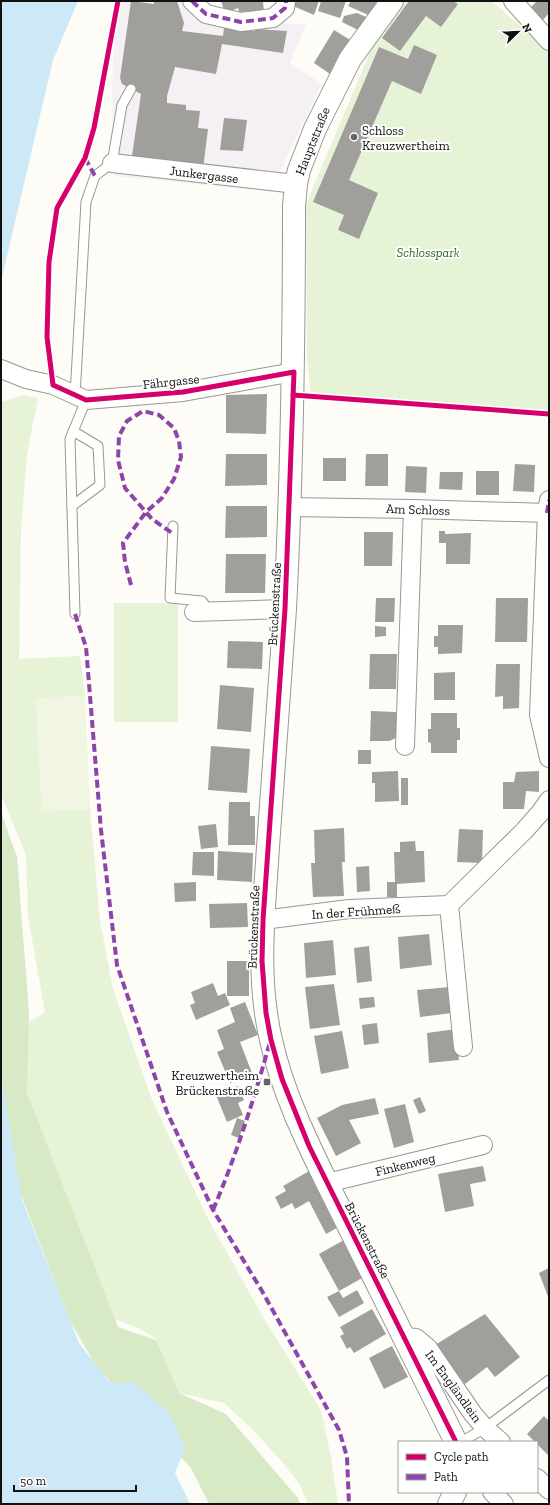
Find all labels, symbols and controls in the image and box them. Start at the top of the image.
north arrow [498,12,538,52]
text: N [519,22,535,35]
street label: Hauptstraße [292,105,333,177]
place label: Schloss Kreuzwertheim [362,123,450,153]
marker: Schloss Kreuzwertheim [349,132,359,142]
street label: Junkergasse [169,163,239,186]
park label: Schlosspark [397,245,460,260]
street label: Fährgasse [142,371,200,392]
street label: Am Schloss [386,501,451,518]
street label: Brückenstraße [265,562,284,646]
street label: Brückenstraße [245,885,262,969]
street label: In der Frühmeß [311,901,402,922]
place label: Kreuzwertheim Brückenstraße [171,1068,260,1098]
marker: Kreuzwertheim Brückenstraße [262,1077,272,1087]
street label: Finkenweg [374,1150,437,1179]
street label: Brückenstraße [342,1200,393,1281]
street label: Im Engländlein [422,1347,485,1426]
legend [398,1441,538,1493]
text: Cycle path [434,1450,489,1464]
scale bar [14,1467,136,1493]
text: Path [434,1470,458,1484]
text: 50 m [20,1474,47,1488]

